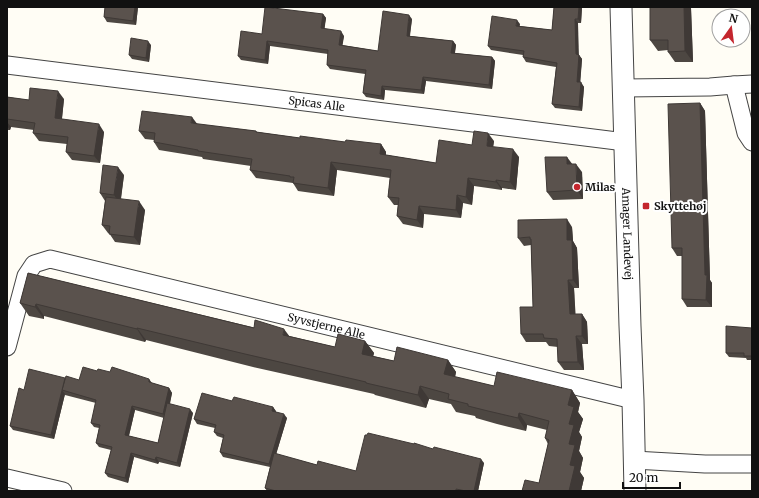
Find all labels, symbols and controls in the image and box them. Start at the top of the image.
north arrow [711,8,751,48]
text: N [728,10,740,26]
street label: Spicas Alle [288,93,346,114]
place label: Milas [585,180,616,194]
marker: Milas [572,182,582,192]
street label: Amager Landevej [619,186,636,280]
place label: Skyttehøj [654,199,706,213]
marker: Skyttehøj [641,201,651,211]
street label: Syvstjerne Alle [286,310,367,342]
scale bar [623,464,680,490]
text: 20 m [629,470,658,485]

